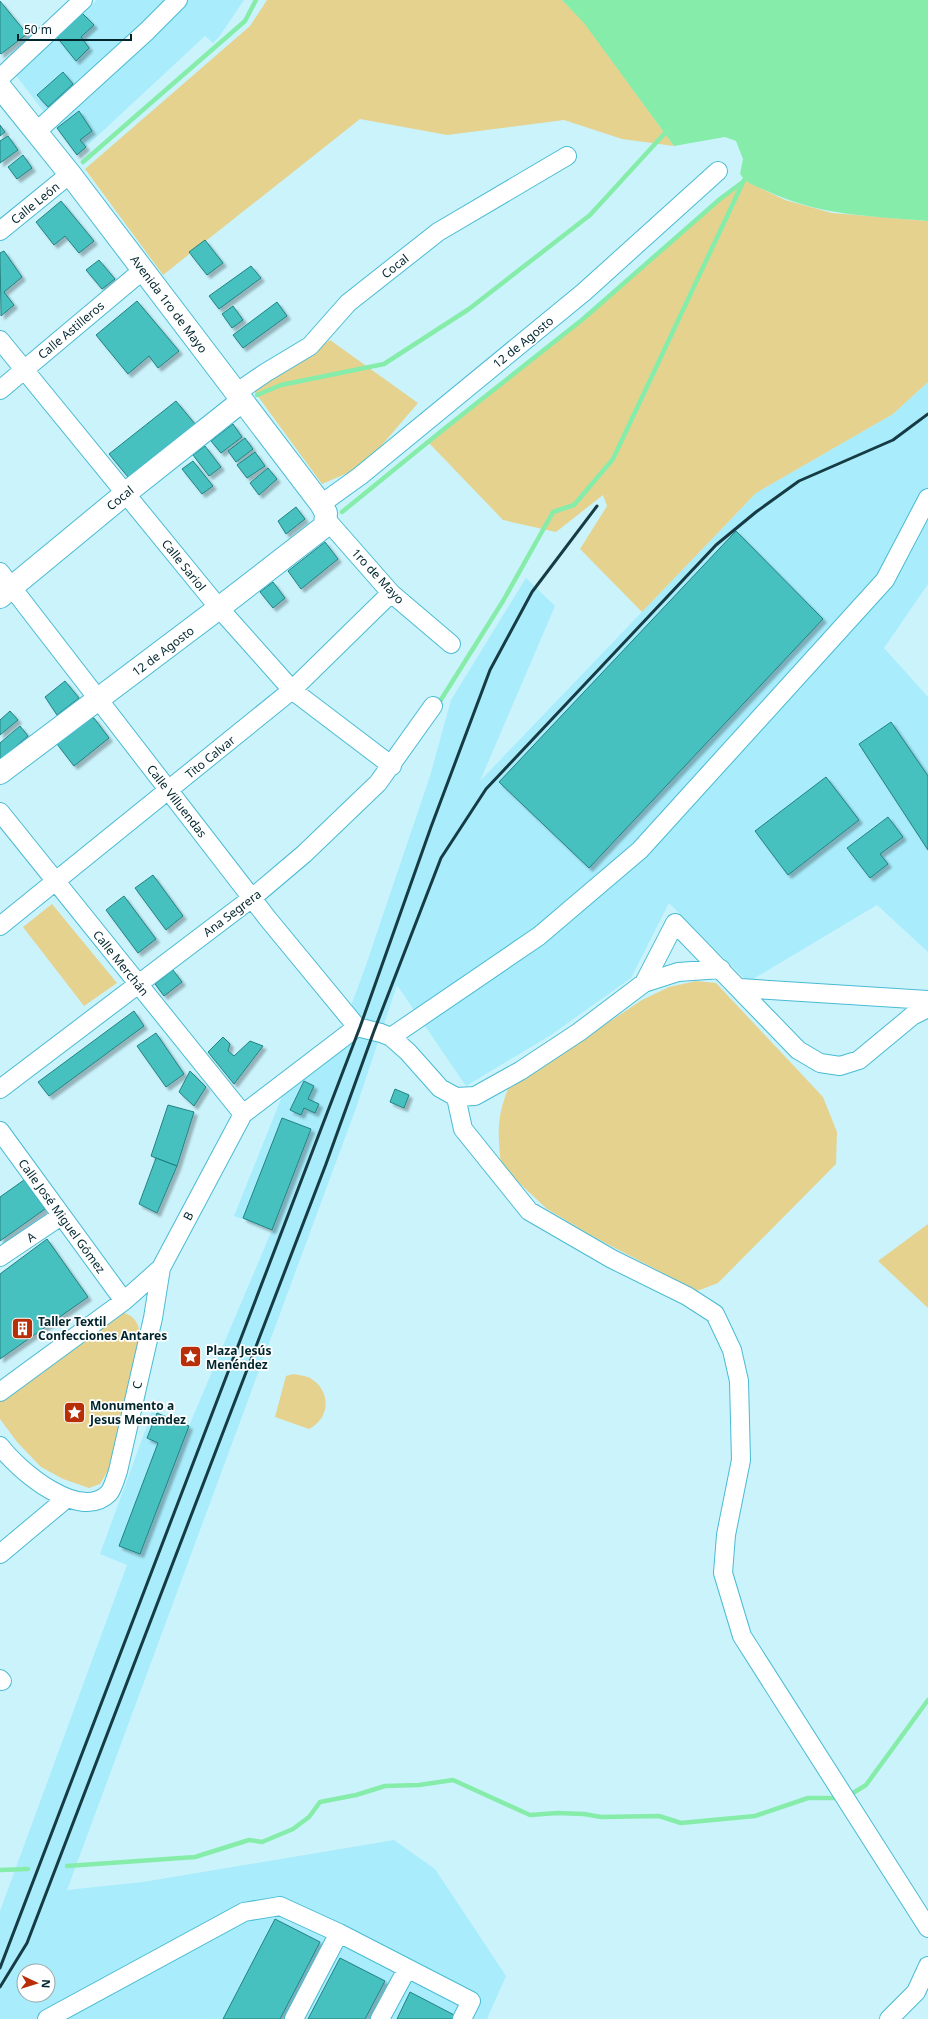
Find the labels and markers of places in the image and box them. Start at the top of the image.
place label: Taller Textil Confecciones Antares [38,1313,167,1344]
building icon: Taller Textil Confecciones Antares [9,1315,35,1341]
place label: Plaza Jesús Menéndez [206,1342,271,1373]
place icon: Plaza Jesús Menéndez [177,1344,203,1370]
place label: Monumento a Jesus Menendez [89,1397,186,1428]
place icon: Monumento a Jesus Menendez [62,1399,88,1425]

